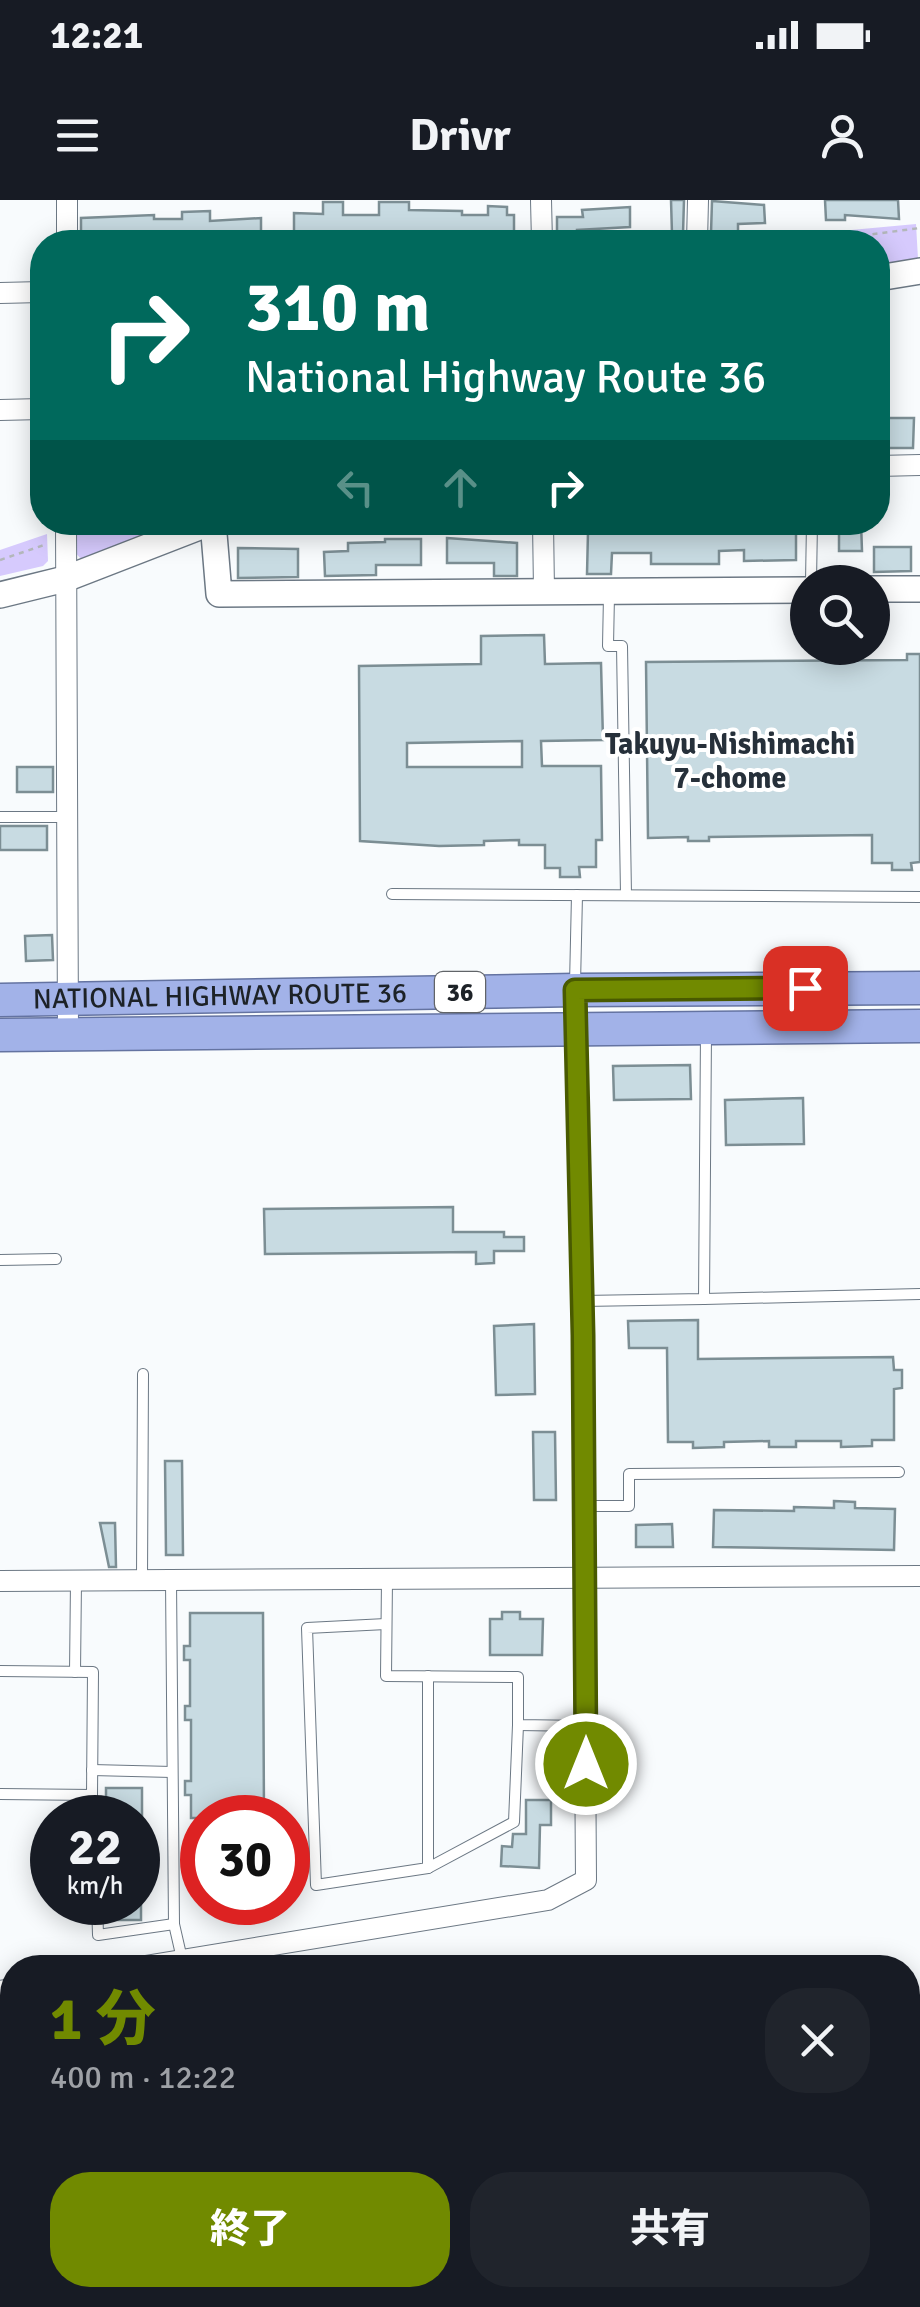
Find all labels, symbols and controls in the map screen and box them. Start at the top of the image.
text: 12:21 [50,12,143,59]
icon: menu [50,108,105,163]
text: Drivr [409,108,511,163]
icon: person [815,108,870,163]
text: 310 m [245,264,430,350]
icon: right [80,270,210,400]
text: National Highway Route 36 [245,350,766,405]
icon: left [328,460,383,515]
icon: ahead [433,460,488,515]
icon: right [538,460,593,515]
map controls [790,565,890,665]
button: search [790,565,890,665]
district label: Takuyu-Nishimachi 7-chome [605,726,855,797]
pin [763,946,848,1031]
icon: arrive [778,961,833,1016]
road number: 36 [435,972,485,1012]
street label: NATIONAL HIGHWAY ROUTE 36 [33,976,407,1016]
position arrow [534,1712,638,1816]
speed limit sign: 30 [180,1795,310,1925]
text: 22 [68,1817,122,1879]
text: km/h [67,1870,123,1901]
text: 1 分 [50,1983,156,2057]
button: close [765,1988,870,2093]
text: 400 m · 12:22 [50,2058,236,2097]
button: 終了 [50,2172,450,2287]
button: 共有 [470,2172,870,2287]

